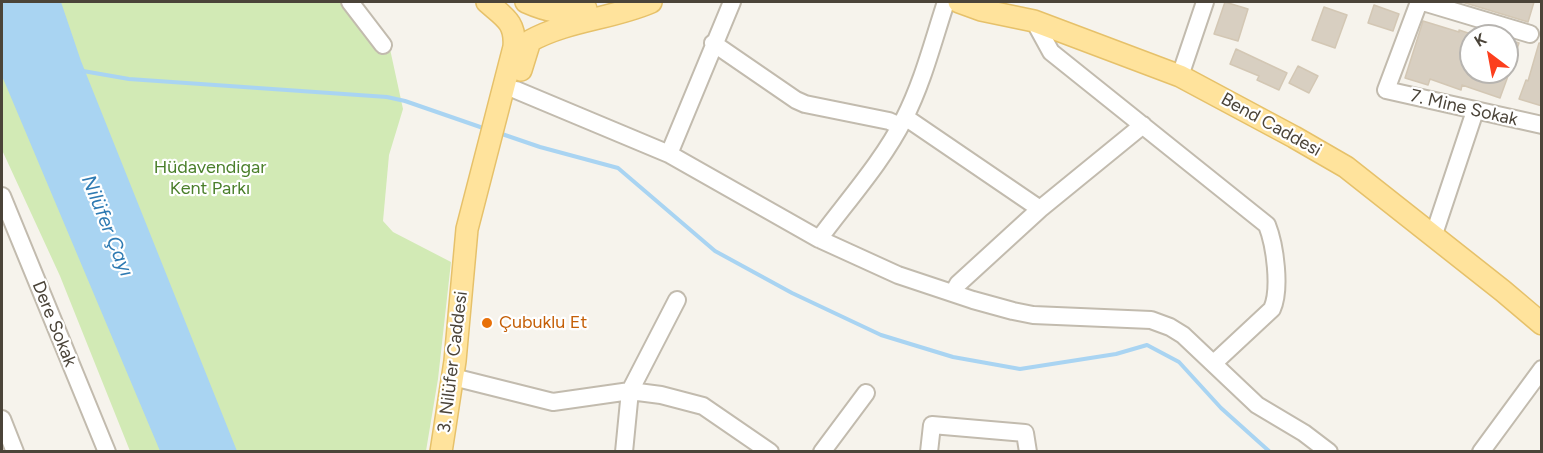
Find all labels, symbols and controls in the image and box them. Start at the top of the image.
north arrow [1459,24,1519,84]
text: K [1471,29,1490,51]
street label: 7. Mine Sokak [1408,85,1520,131]
street label: Bend Caddesi [1217,89,1325,161]
park label: Hüdavendigar Kent Parkı [154,157,266,200]
water label: Nilüfer Çayı [76,172,138,280]
street label: Dere Sokak [27,278,81,370]
street label: 3. Nilüfer Caddesi [434,290,472,434]
place label: Çubuklu Et [499,312,587,334]
marker: Çubuklu Et [480,316,494,330]

